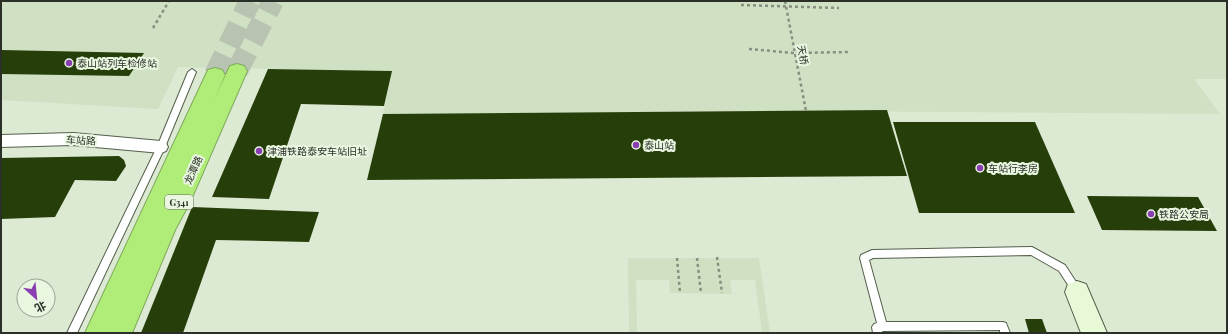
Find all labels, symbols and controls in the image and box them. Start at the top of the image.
street label: 天桥 [794,44,812,66]
place label: 泰山站列车检修站 [77,56,157,70]
marker: 泰山站列车检修站 [64,58,74,68]
street label: 车站路 [66,132,96,148]
place label: 泰山站 [644,138,674,152]
marker: 泰山站 [631,140,641,150]
place label: 津浦铁路泰安车站旧址 [267,144,367,158]
marker: 津浦铁路泰安车站旧址 [254,146,264,156]
street label: 龙潭路 [181,153,205,187]
place label: 车站行李房 [988,161,1038,175]
marker: 车站行李房 [975,163,985,173]
road number: G341 [165,195,193,209]
place label: 铁路公安局 [1159,207,1209,221]
marker: 铁路公安局 [1146,209,1156,219]
north arrow [16,278,56,318]
text: 北 [32,298,49,317]

